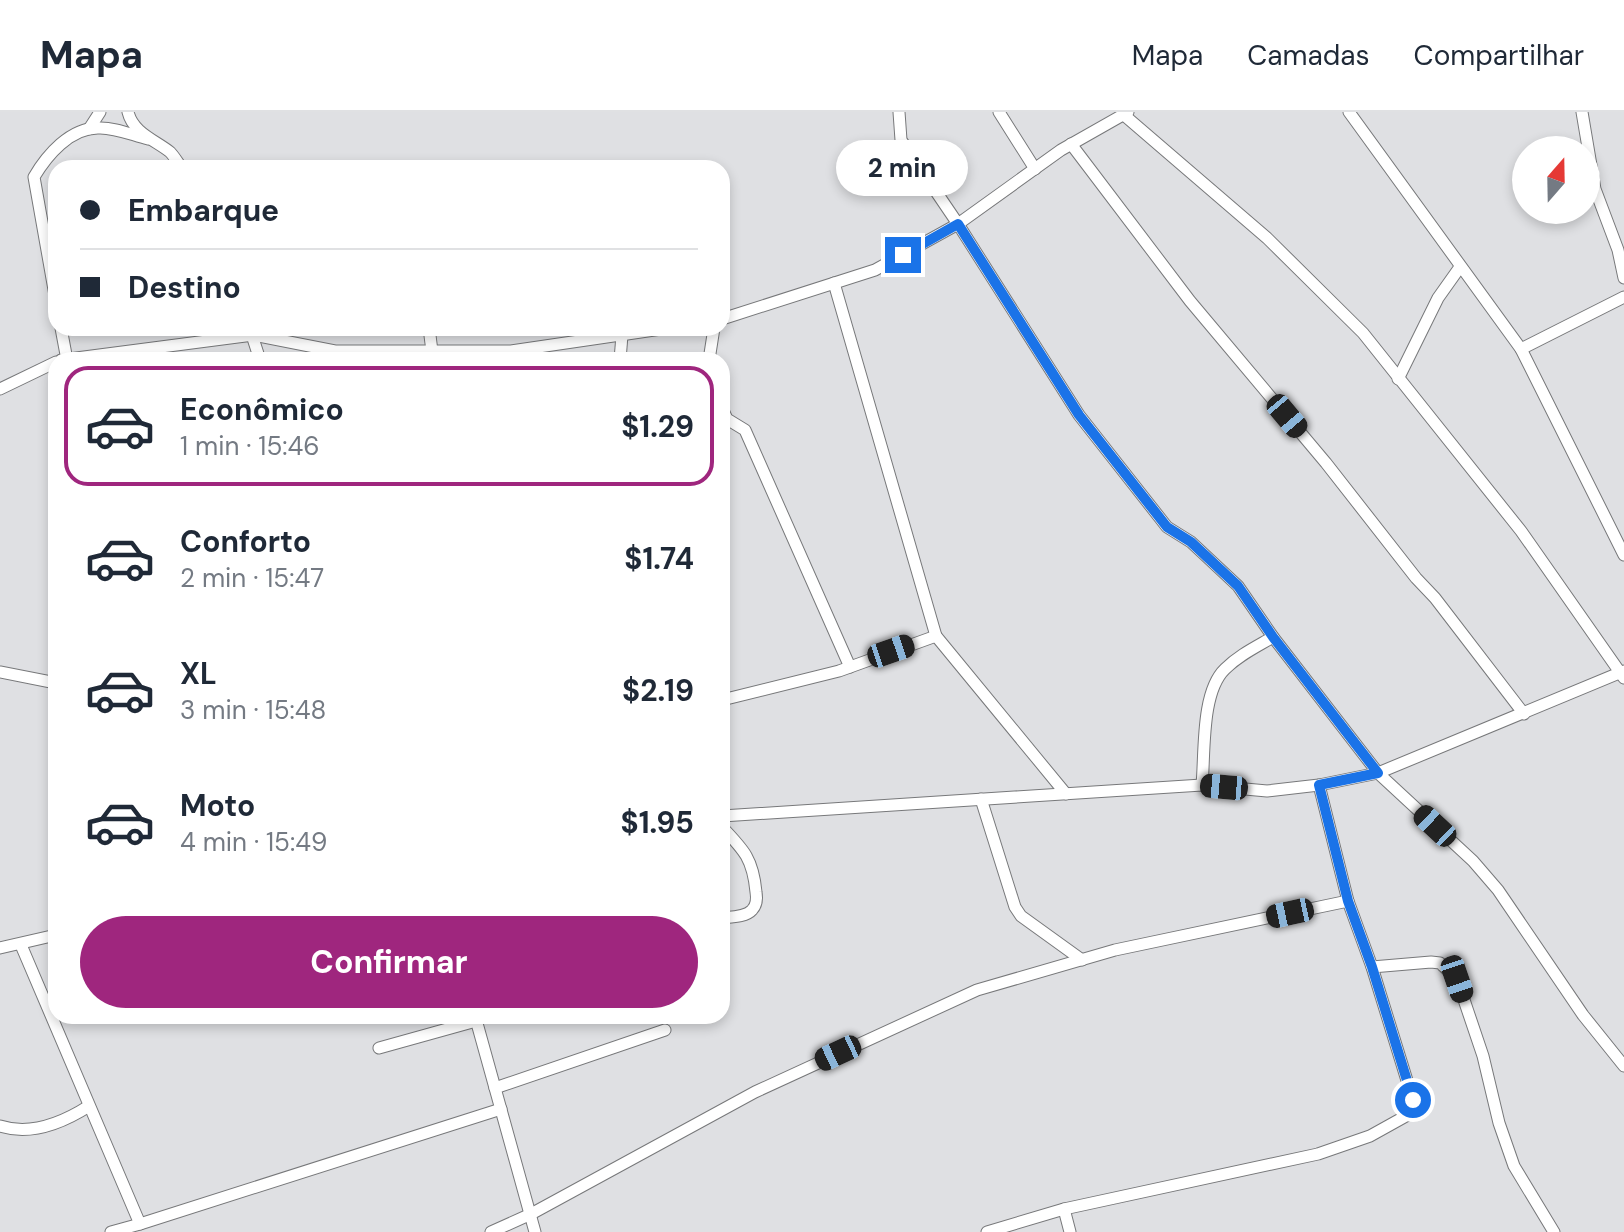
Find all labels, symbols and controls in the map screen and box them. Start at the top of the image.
text: Mapa [40,30,143,80]
text: Mapa [1132,37,1203,74]
text: Camadas [1247,37,1370,74]
text: Compartilhar [1414,37,1584,74]
north arrow [1512,136,1600,224]
map controls [1512,136,1600,224]
callout: 2 min [837,139,969,195]
text: 2 min [868,151,936,185]
text: Embarque [128,191,279,230]
route end [885,237,921,273]
text: Destino [128,268,241,307]
icon: car [84,390,156,462]
text: Econômico [180,390,344,429]
car [1262,390,1312,442]
text: $1.29 [621,407,694,446]
text: 1 min · 15:46 [180,429,320,463]
icon: car [84,522,156,594]
text: Conforto [180,522,311,561]
text: $1.74 [624,539,694,578]
text: 2 min · 15:47 [180,561,324,595]
car [864,632,918,670]
icon: car [84,654,156,726]
text: XL [180,654,217,693]
text: $2.19 [622,671,694,710]
text: 3 min · 15:48 [180,693,326,727]
car [1199,773,1249,801]
icon: car [84,786,156,858]
text: Moto [180,786,255,825]
car [1409,801,1461,851]
text: $1.95 [621,803,694,842]
text: 4 min · 15:49 [180,825,327,859]
car [1264,896,1316,930]
button: Confirmar [80,916,698,1008]
car [1438,952,1476,1006]
car [811,1032,865,1074]
route start [1395,1082,1431,1118]

